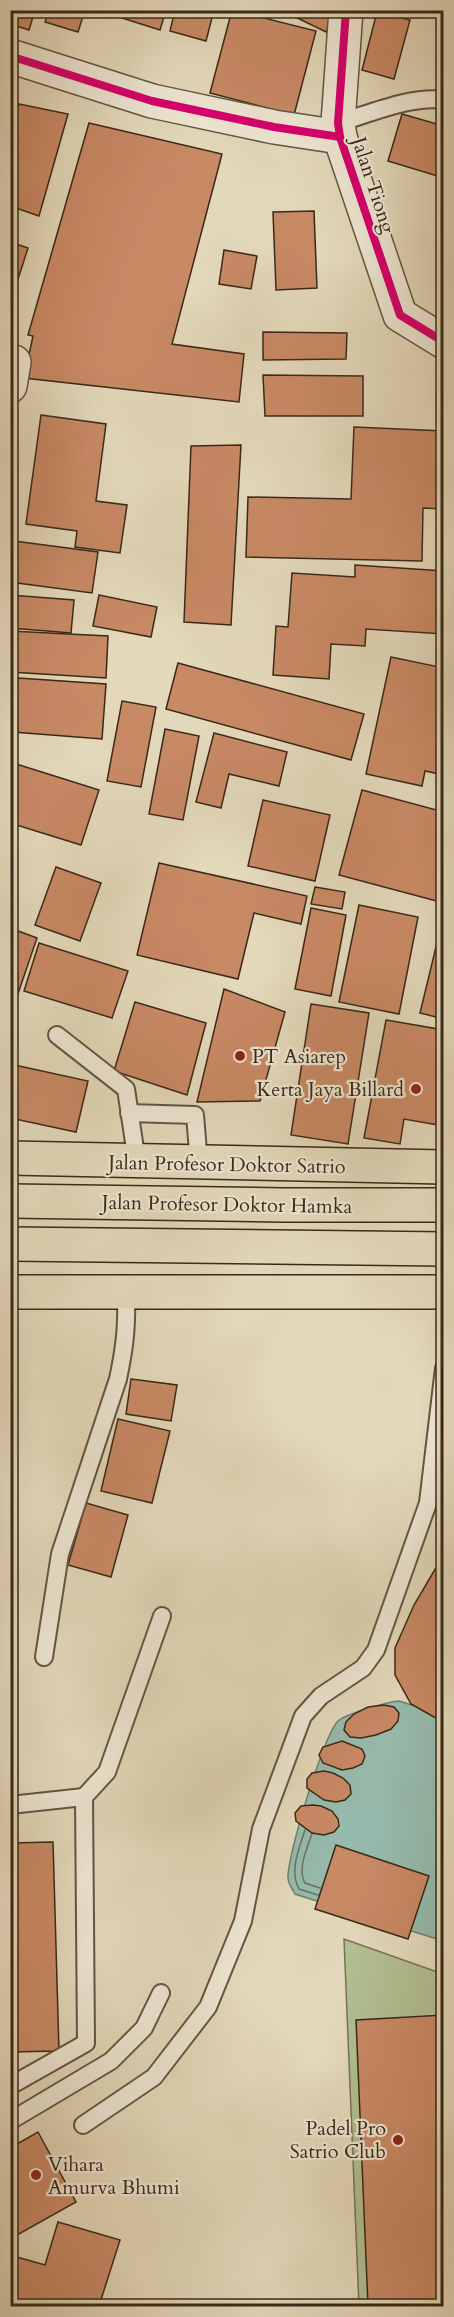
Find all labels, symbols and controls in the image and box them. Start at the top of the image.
street label: Jalan Tiong [344,131,402,237]
place label: PT Asiarep [252,1043,346,1070]
marker: PT Asiarep [233,1049,247,1063]
place label: Kerta Jaya Billard [256,1076,404,1103]
marker: Kerta Jaya Billard [409,1082,423,1096]
street label: Jalan Profesor Doktor Satrio [105,1149,346,1180]
street label: Jalan Profesor Doktor Hamka [99,1189,353,1220]
place label: Padel Pro Satrio Club [290,2115,386,2165]
marker: Padel Pro Satrio Club [391,2133,405,2147]
place label: Vihara Amurva Bhumi [48,2151,180,2201]
marker: Vihara Amurva Bhumi [29,2168,43,2182]

